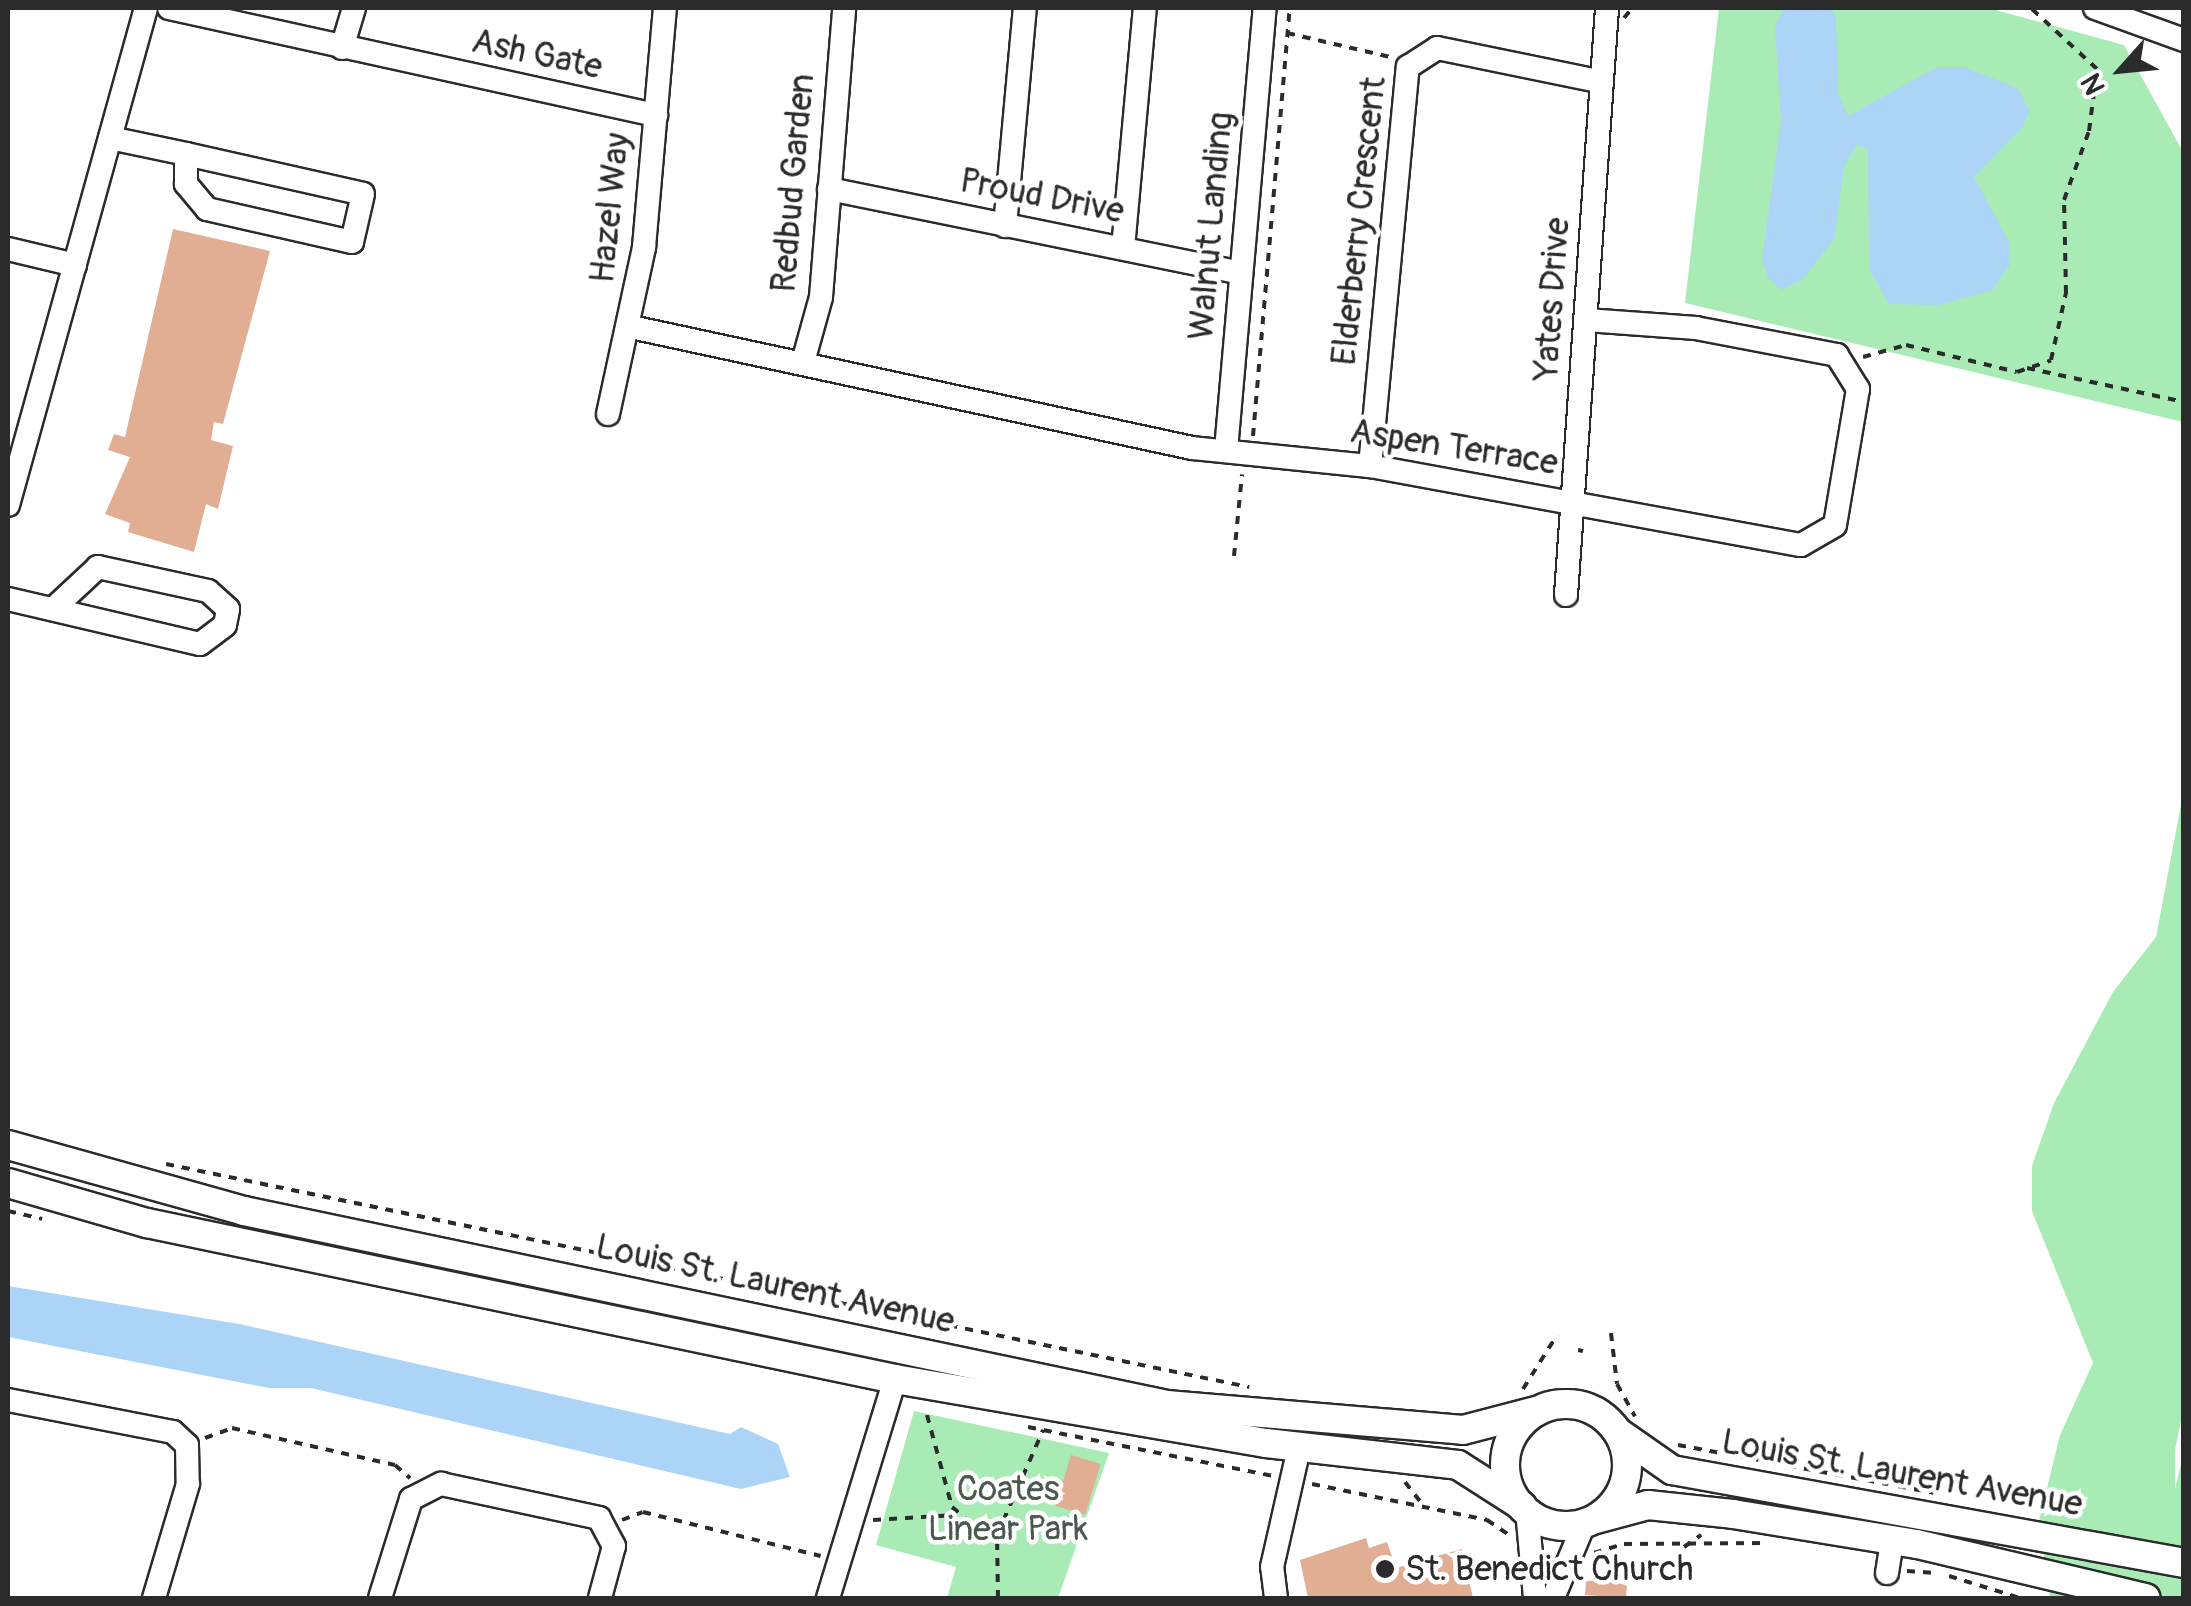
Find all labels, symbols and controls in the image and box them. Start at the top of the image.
street label: Ash Gate [468,20,606,88]
north arrow [2071,20,2171,120]
text: N [2074,67,2114,100]
street label: Redbud Garden [763,72,823,294]
street label: Elderberry Crescent [1323,75,1395,367]
street label: Walnut Landing [1180,110,1242,342]
street label: Hazel Way [581,131,639,285]
street label: Proud Drive [956,160,1128,232]
street label: Yates Drive [1525,216,1579,382]
street label: Aspen Terrace [1347,410,1561,484]
street label: Louis St. Laurent Avenue [592,1225,958,1343]
street label: Louis St. Laurent Avenue [1718,1421,2086,1525]
park label: Coates Linear Park [928,1468,1088,1550]
place label: St. Benedict Church [1405,1548,1693,1590]
marker: St. Benedict Church [1374,1558,1396,1580]

